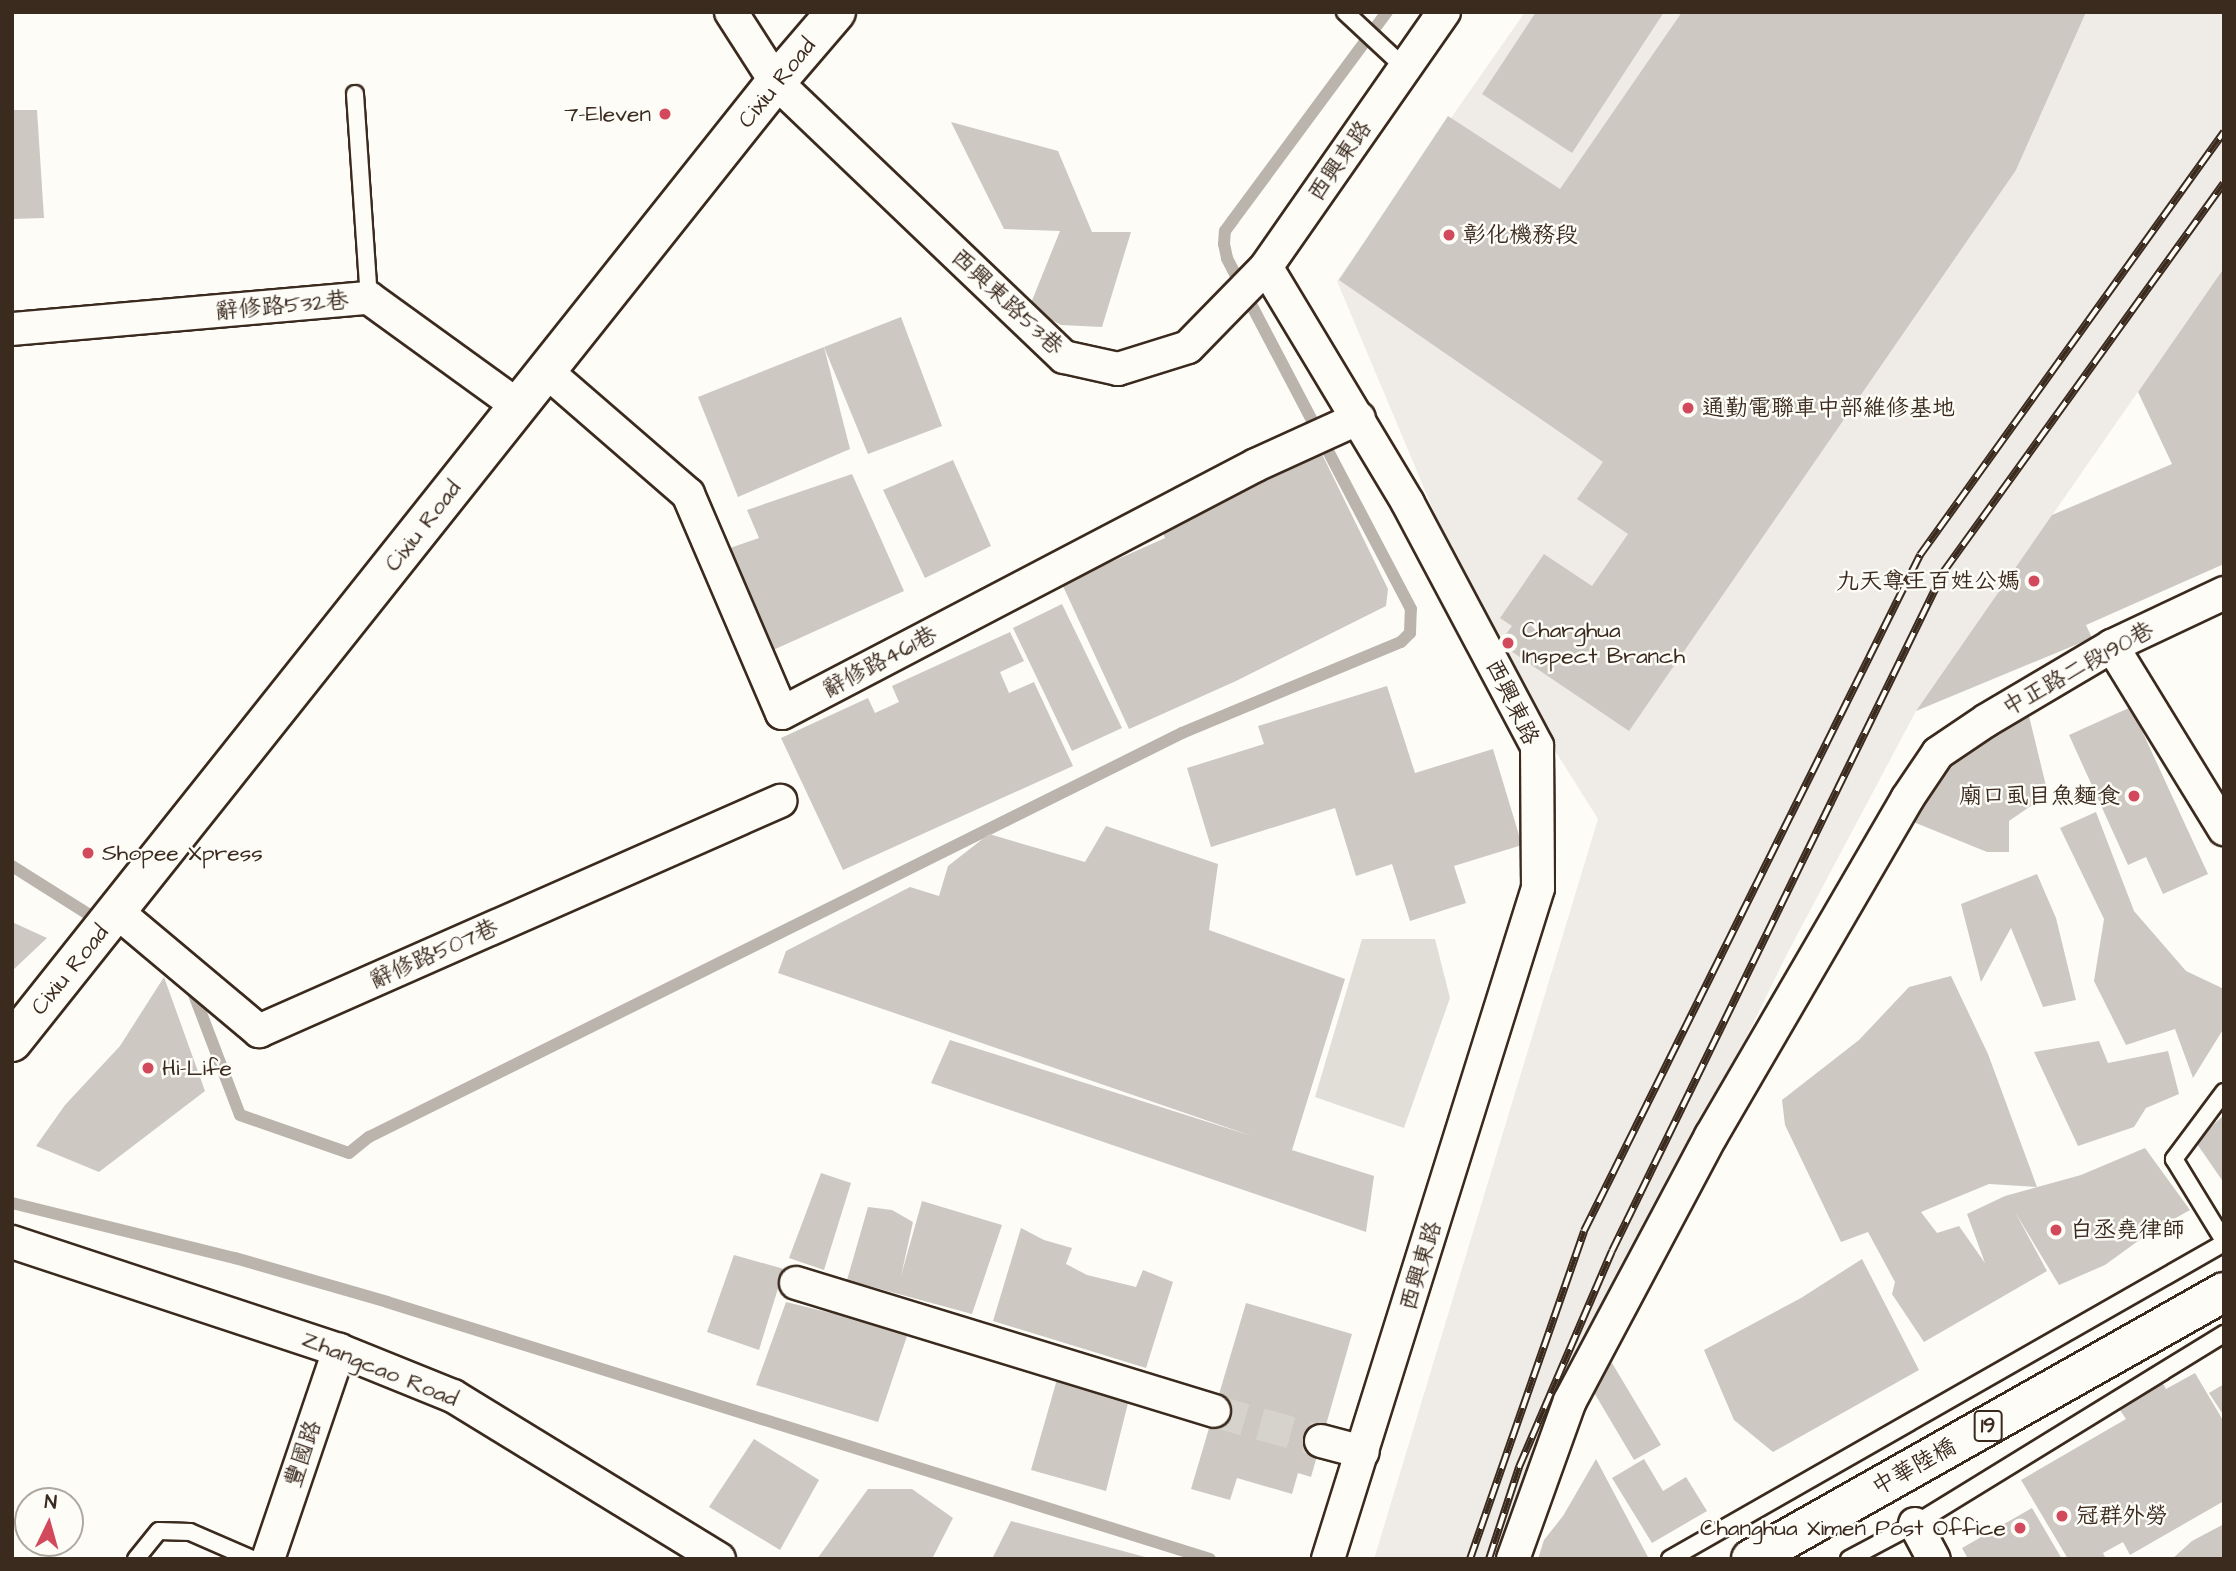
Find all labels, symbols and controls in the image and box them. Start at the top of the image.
street label: Cixiu Road [732,32,822,134]
place label: 7-Eleven [564,100,651,128]
marker: 7-Eleven [657,106,673,122]
street label: 西興東路 [1302,115,1378,207]
place label: 彰化機務段 [1463,221,1578,249]
marker: 彰化機務段 [1441,227,1457,243]
street label: 西興東路53巷 [945,243,1069,361]
street label: 辭修路532巷 [214,286,350,326]
place label: 通勤電聯車中部維修基地 [1702,394,1955,422]
marker: 通勤電聯車中部維修基地 [1680,400,1696,416]
street label: Cixiu Road [379,475,467,577]
place label: 九天尊王百姓公媽 [1836,567,2020,595]
marker: 九天尊王百姓公媽 [2026,573,2042,589]
place label: Charghua Inspect Branch [1522,616,1685,670]
street label: 中正路二段190巷 [1998,616,2158,722]
street label: 辭修路461巷 [818,620,942,704]
marker: Charghua Inspect Branch [1500,635,1516,651]
street label: 西興東路 [1479,655,1545,749]
place label: 廟口虱目魚麵食 [1959,782,2120,810]
marker: 廟口虱目魚麵食 [2126,788,2142,804]
place label: Shopee Xpress [102,839,263,867]
marker: Shopee Xpress [80,845,96,861]
street label: 辭修路507巷 [366,914,502,994]
street label: Cixiu Road [25,919,115,1021]
place label: Hi-Life [162,1054,232,1082]
marker: Hi-Life [140,1060,156,1076]
place label: 白丞堯律師 [2070,1216,2185,1244]
street label: 西興東路 [1394,1218,1448,1314]
marker: 白丞堯律師 [2048,1222,2064,1238]
street label: Zhangcao Road [298,1325,462,1413]
road number: 19 [1972,1408,2004,1444]
street label: 豐國路 [279,1417,327,1491]
street label: 中華陸橋 [1867,1433,1961,1501]
north arrow [14,1487,84,1557]
text: N [44,1489,58,1517]
place label: 冠群外勞 [2076,1502,2168,1530]
marker: 冠群外勞 [2054,1508,2070,1524]
place label: Changhua Ximen Post Office [1700,1514,2006,1542]
marker: Changhua Ximen Post Office [2012,1520,2028,1536]

